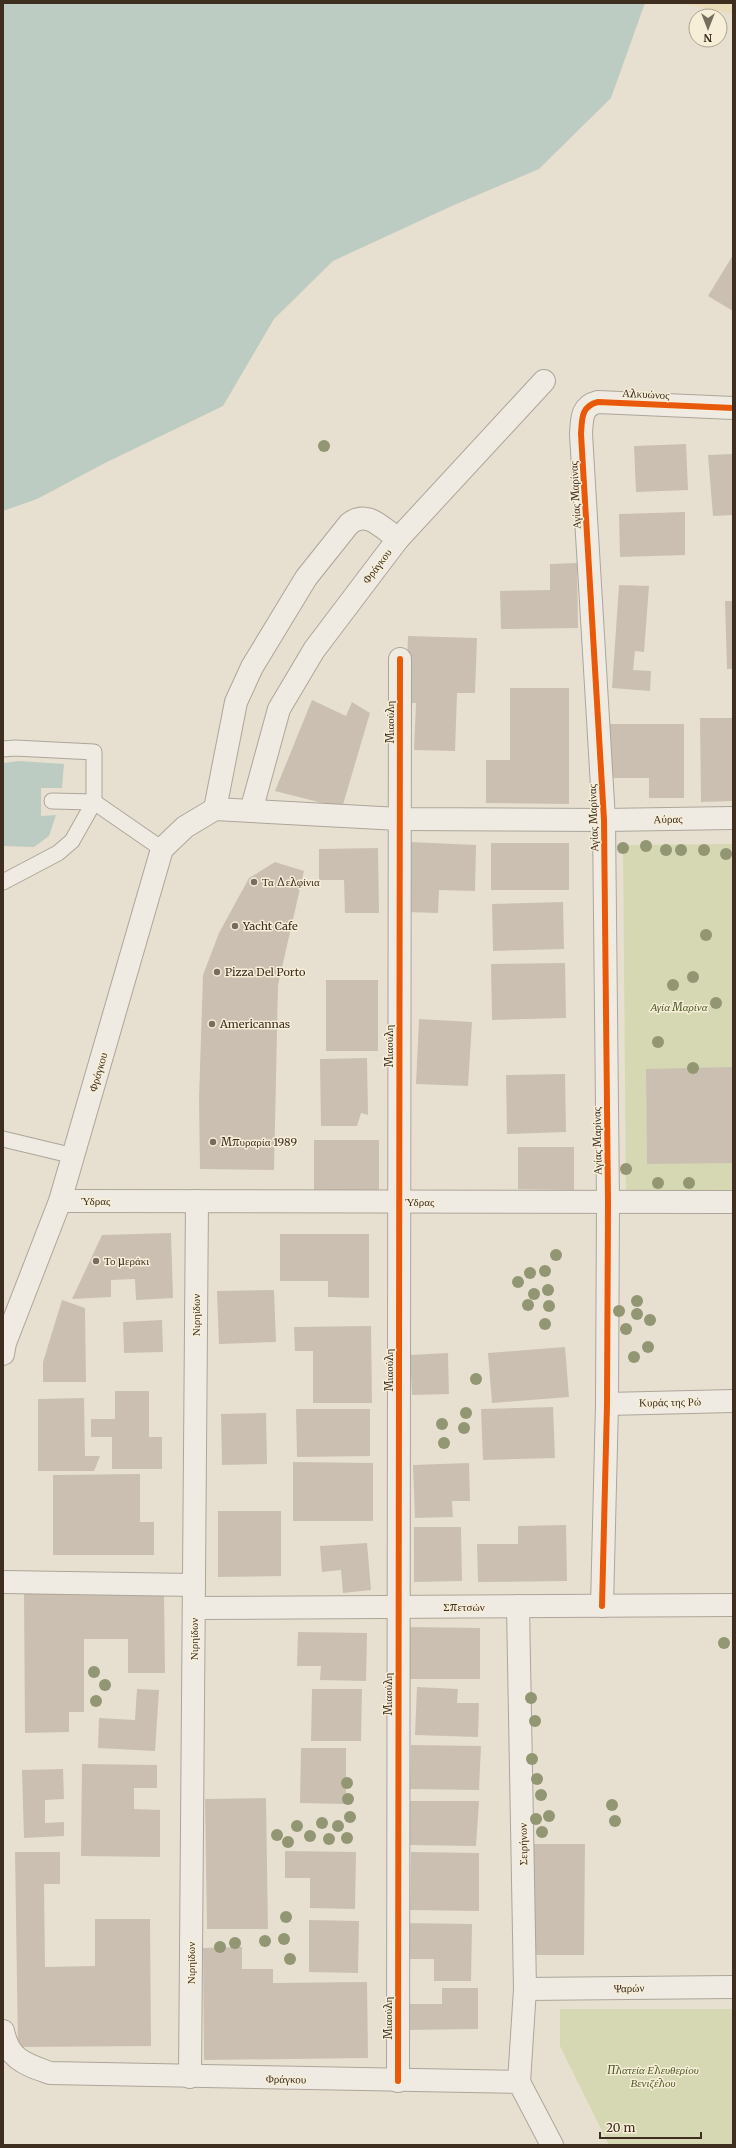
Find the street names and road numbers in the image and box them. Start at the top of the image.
street label: Αλκυώνος [622,386,671,402]
street label: Αγίας Μαρίνας [566,460,584,529]
street label: Φράγκου [359,545,395,586]
street label: Μιαούλη [383,700,397,743]
street label: Αγίας Μαρίνας [585,783,601,852]
street label: Αύρας [653,812,683,826]
street label: Μιαούλη [382,1024,396,1067]
street label: Φράγκου [86,1050,110,1093]
street label: Αγίας Μαρίνας [589,1106,605,1175]
street label: Ύδρας [81,1194,111,1208]
street label: Ύδρας [405,1195,435,1209]
street label: Νιρηίδων [189,1294,203,1336]
street label: Μιαούλη [382,1348,396,1391]
street label: Κυράς της Ρώ [639,1394,701,1410]
street label: Σπετσών [443,1600,485,1614]
street label: Νιρηίδων [187,1618,201,1660]
street label: Μιαούλη [381,1672,395,1715]
street label: Σειρήνων [516,1823,530,1865]
street label: Νιρηίδων [184,1942,198,1984]
street label: Ψαρών [613,1981,645,1995]
street label: Μιαούλη [381,1996,395,2039]
street label: Φράγκου [266,2072,307,2086]

